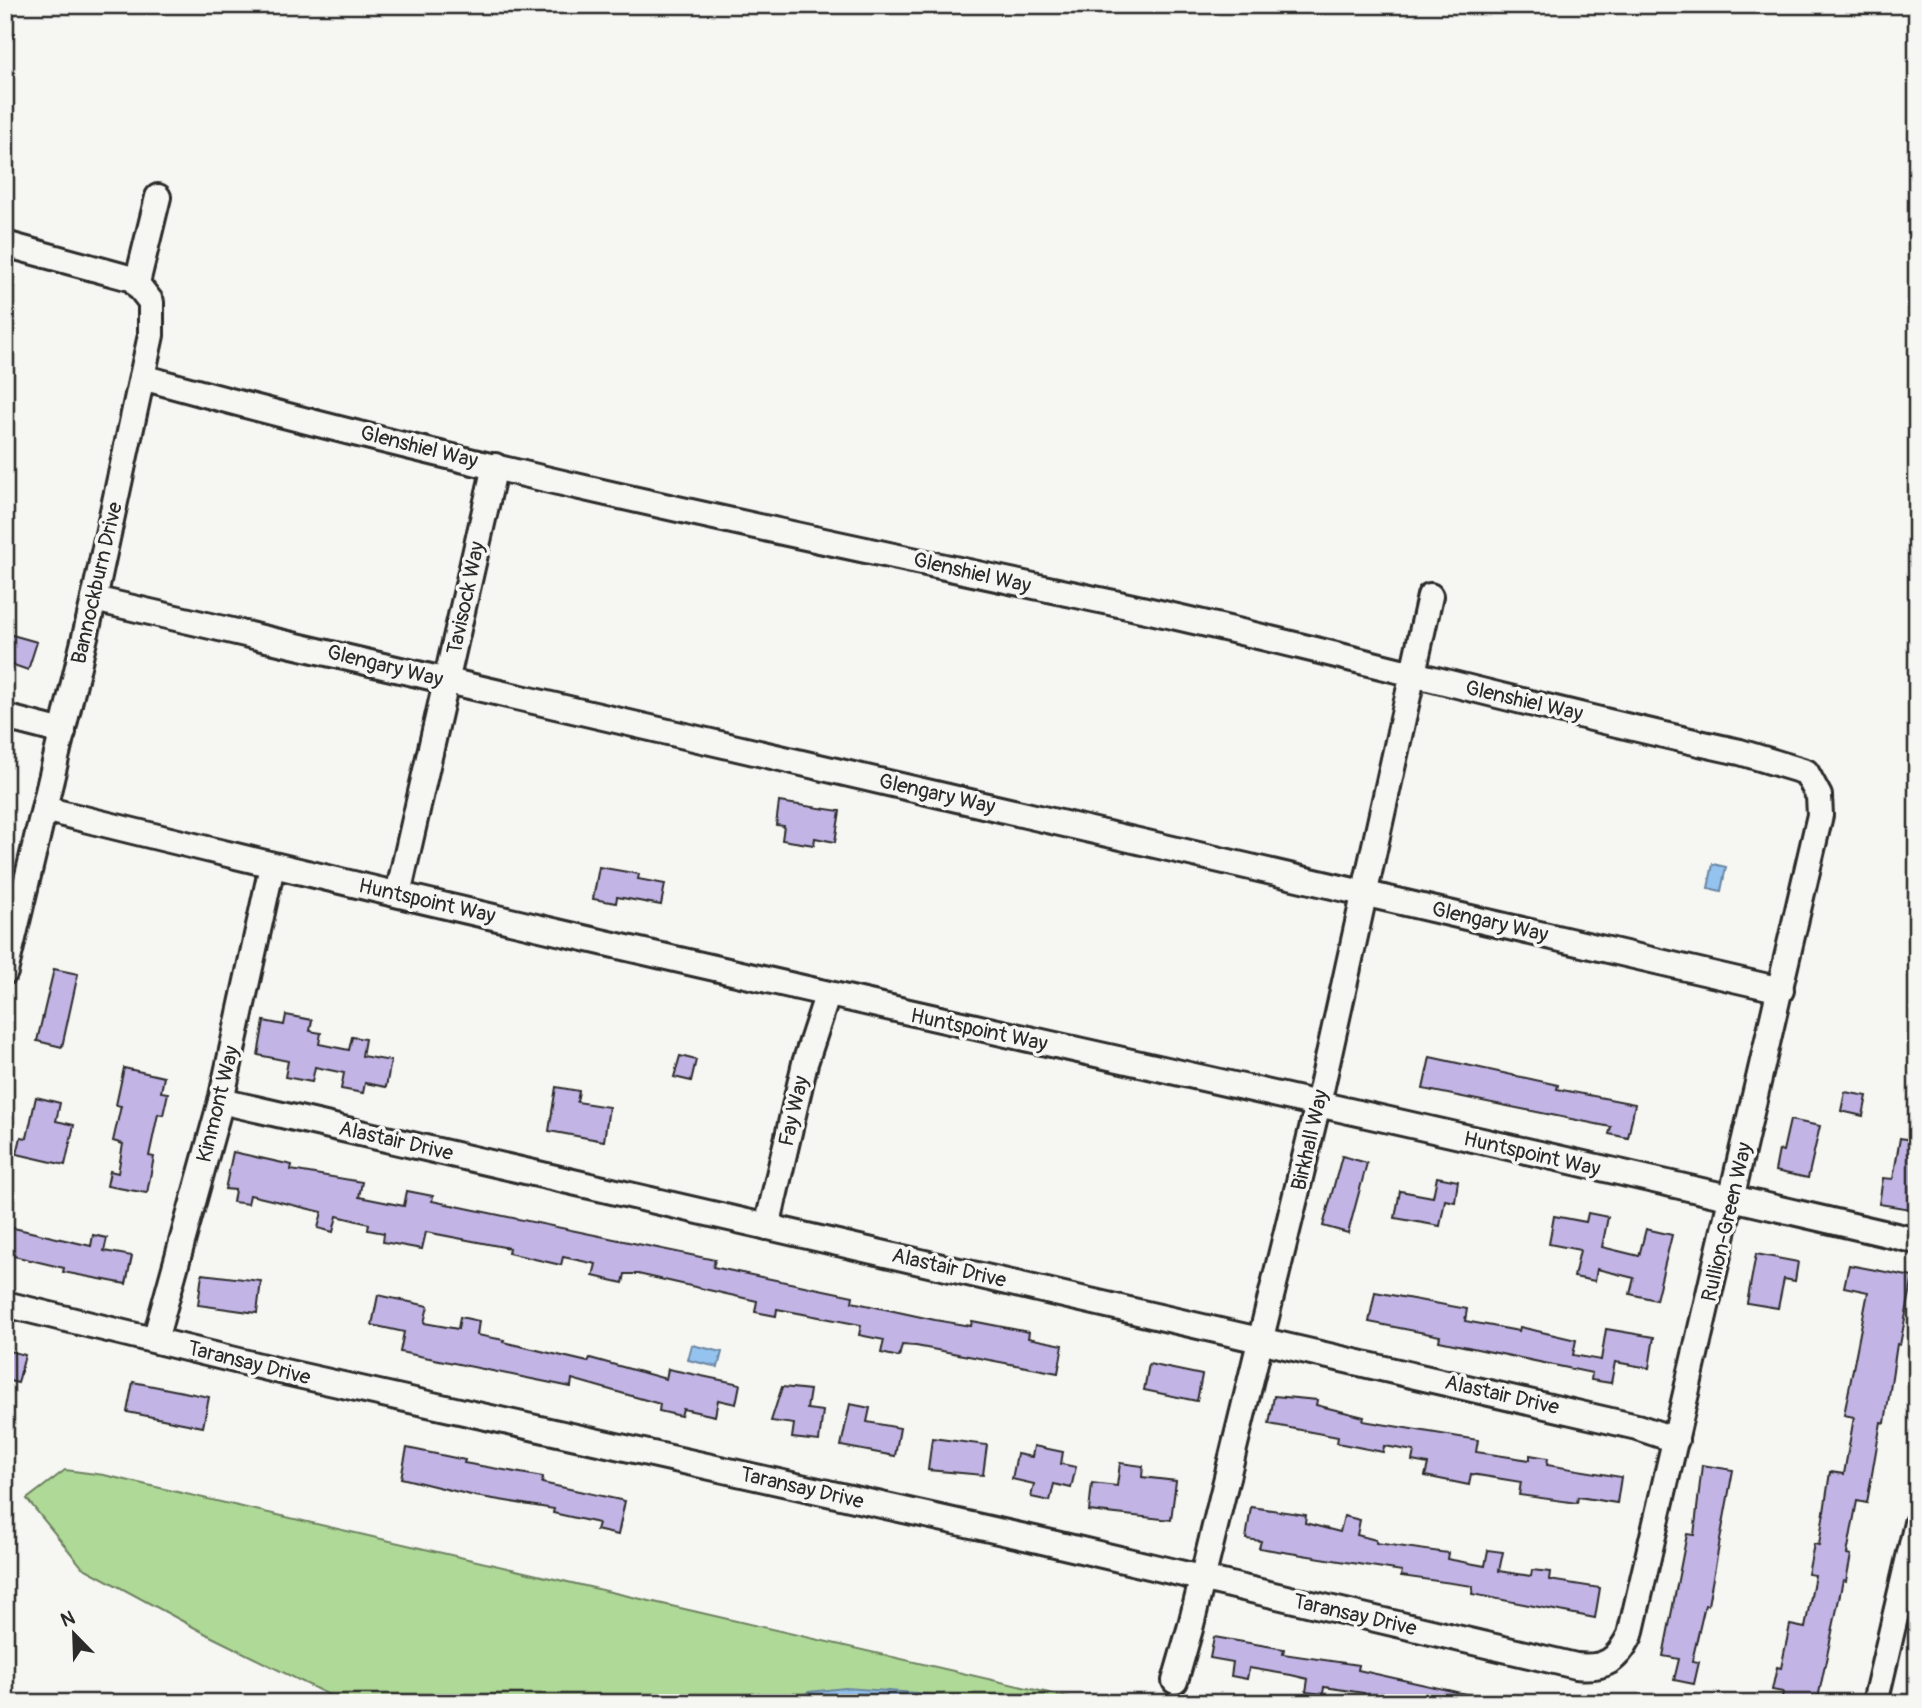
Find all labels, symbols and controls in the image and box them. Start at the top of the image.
street label: Glenshiel Way [358,419,480,475]
street label: Bannockburn Drive [65,499,129,667]
street label: Tavisock Way [441,539,491,657]
street label: Glenshiel Way [911,546,1033,600]
street label: Glengary Way [324,639,446,693]
street label: Glenshiel Way [1463,674,1585,728]
street label: Glengary Way [876,768,998,820]
street label: Huntspoint Way [356,872,498,930]
street label: Glengary Way [1429,896,1551,948]
street label: Huntspoint Way [908,1002,1050,1058]
street label: Kinmont Way [190,1043,246,1165]
street label: Fay Way [773,1073,815,1149]
street label: Birkhall Way [1285,1087,1335,1193]
street label: Alastair Drive [336,1115,456,1167]
street label: Huntspoint Way [1461,1125,1603,1183]
street label: Rullion-Green Way [1696,1140,1758,1304]
street label: Alastair Drive [889,1242,1009,1294]
street label: Taransay Drive [185,1335,314,1391]
street label: Alastair Drive [1442,1369,1562,1421]
street label: Taransay Drive [738,1461,867,1515]
street label: Taransay Drive [1291,1588,1420,1642]
north arrow [38,1600,108,1670]
text: N [57,1606,78,1633]

